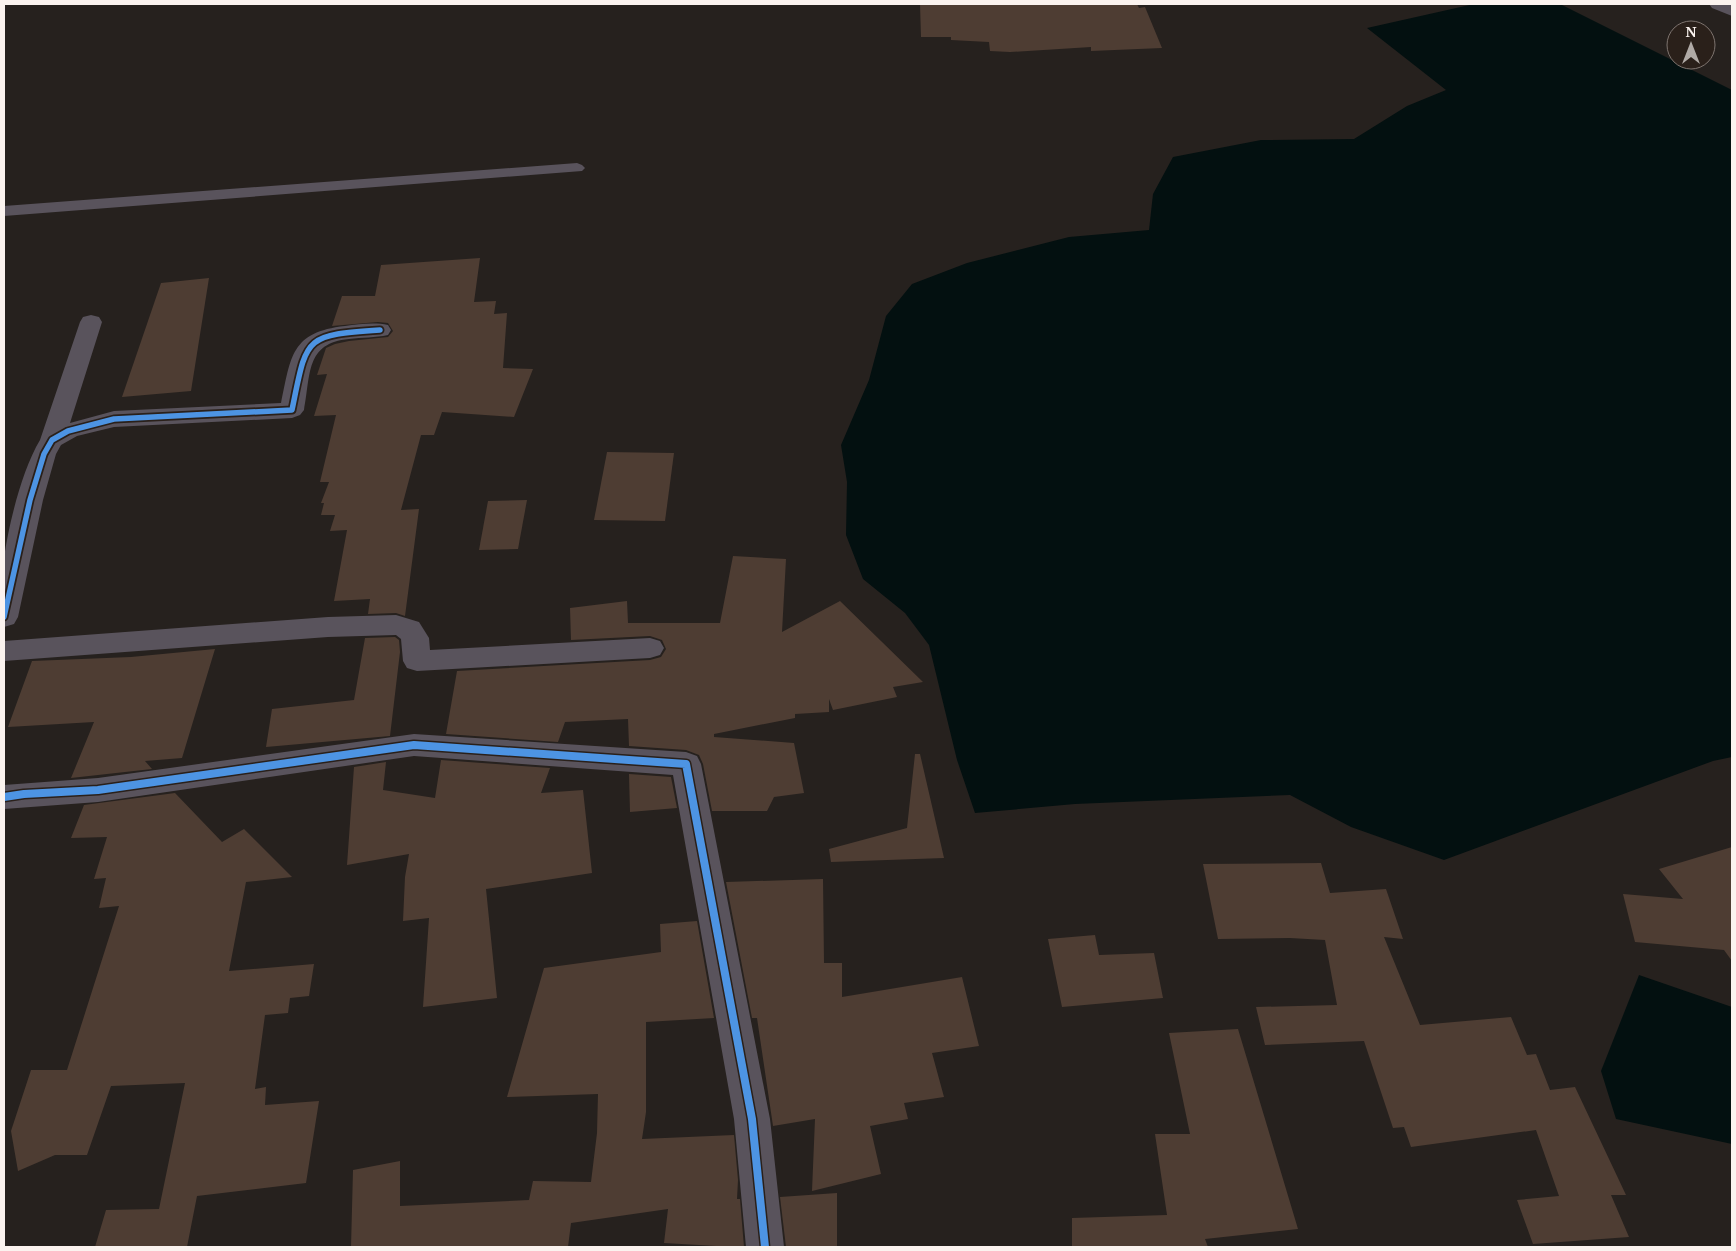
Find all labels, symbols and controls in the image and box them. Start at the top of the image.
north arrow [1666,20,1716,70]
text: N [1685,22,1697,41]

